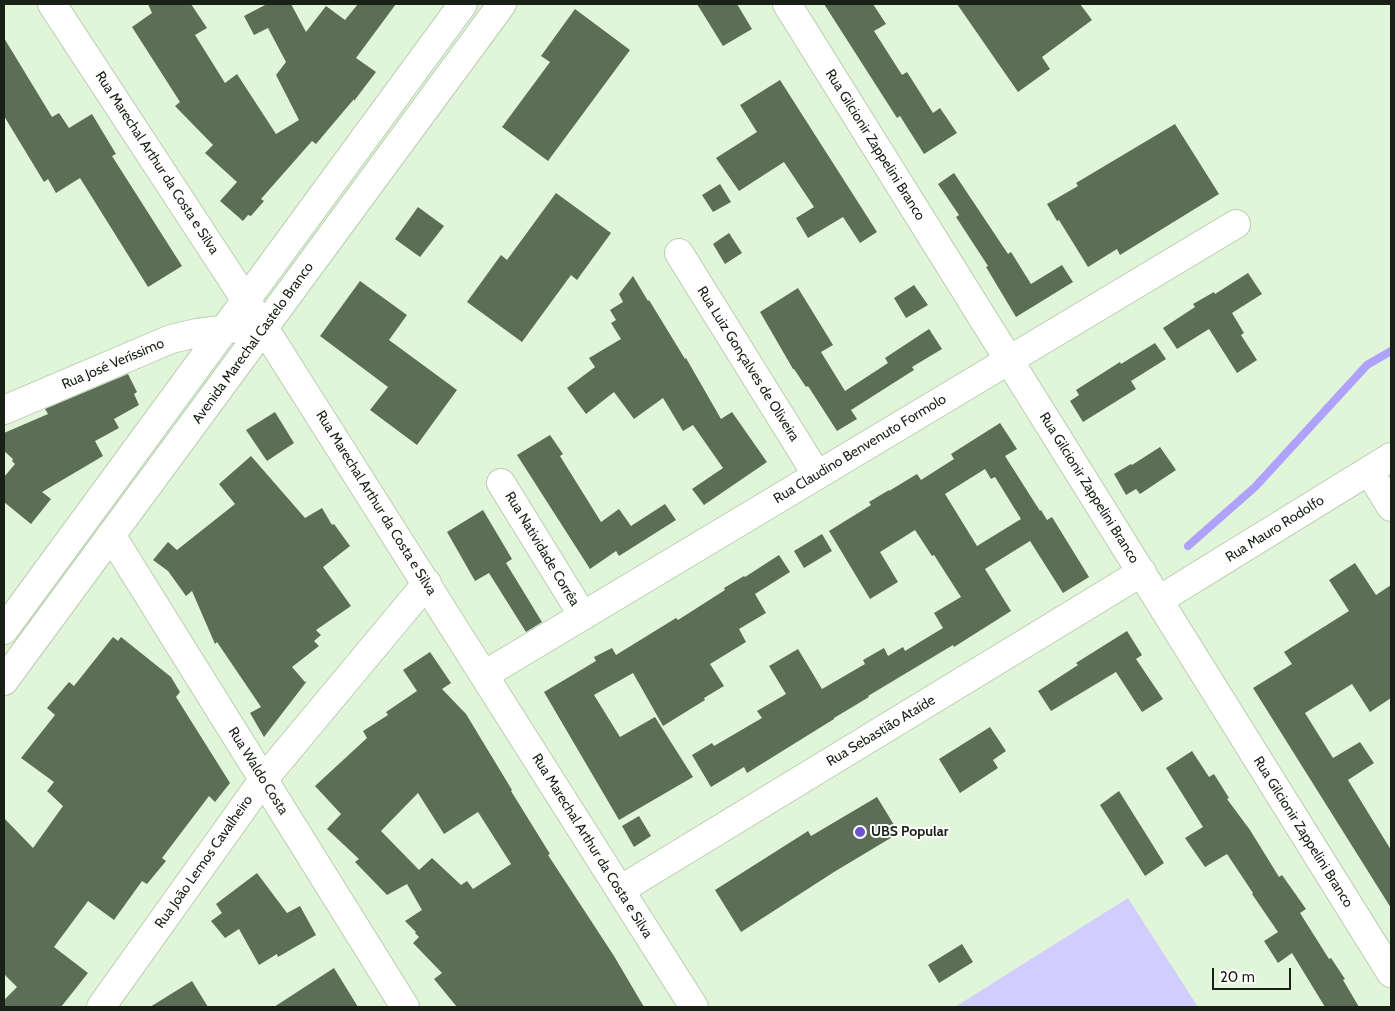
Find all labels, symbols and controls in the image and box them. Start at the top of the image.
street label: Rua Gilcionir Zappelini Branco [822,66,928,224]
street label: Rua Marechal Arthur da Costa e Silva [92,68,222,258]
street label: Avenida Marechal Castelo Branco [189,259,317,427]
street label: Rua Luiz Gonçalves de Oliveira [693,283,803,445]
street label: Rua José Veríssimo [59,335,167,393]
street label: Rua Claudino Benvenuto Formolo [771,391,949,507]
street label: Rua Marechal Arthur da Costa e Silva [312,408,440,598]
street label: Rua Gilcionir Zappelini Branco [1036,409,1142,567]
street label: Rua Natividade Corrêa [501,489,583,609]
street label: Rua Mauro Rodolfo [1223,492,1327,566]
street label: Rua Sebastião Ataíde [824,692,938,770]
street label: Rua Waldo Costa [224,724,292,818]
street label: Rua Marechal Arthur da Costa e Silva [528,751,656,941]
street label: Rua Gilcionir Zappelini Branco [1250,753,1356,911]
street label: Rua João Lemos Cavalheiro [152,792,256,932]
place label: UBS Popular [871,824,948,840]
marker: UBS Popular [853,825,867,839]
scale bar [1215,958,1294,990]
text: 20 m [1220,968,1255,986]

